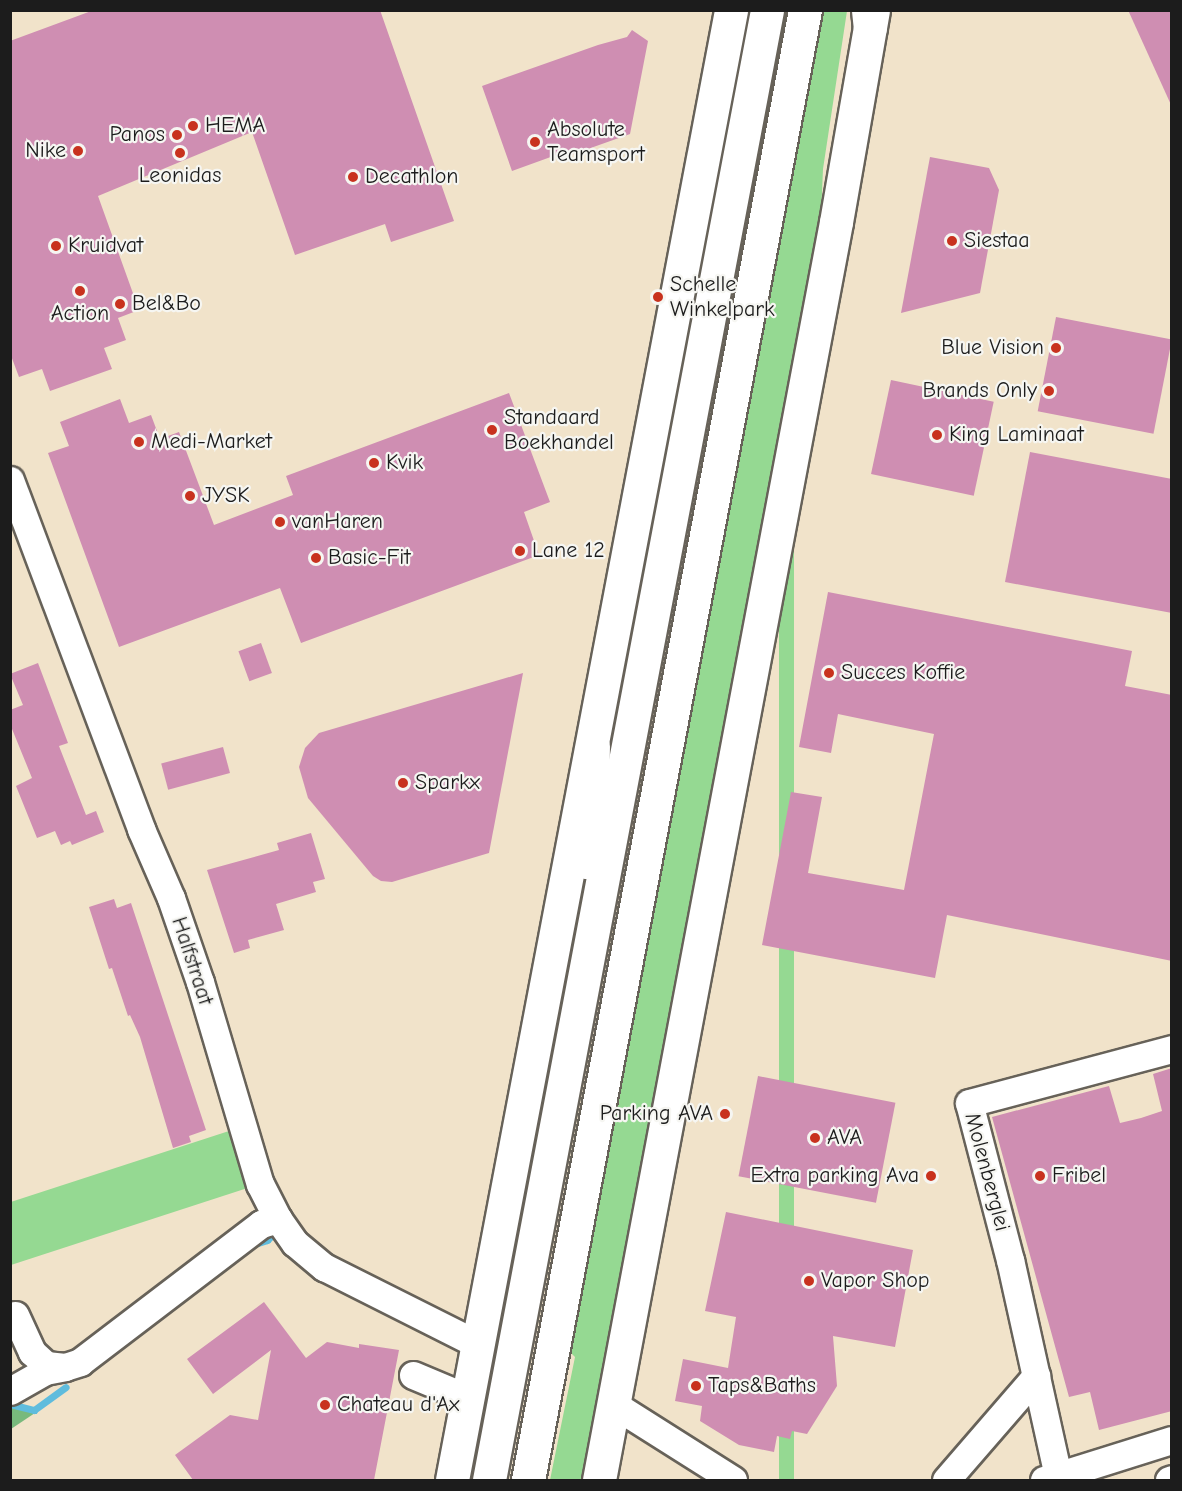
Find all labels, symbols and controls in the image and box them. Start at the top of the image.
place label: HEMA [205,113,265,139]
place label: Absolute Teamsport [547,116,645,168]
marker: HEMA [186,119,200,133]
place label: Panos [109,122,165,148]
marker: Panos [170,128,184,142]
marker: Absolute Teamsport [528,135,542,149]
place label: Nike [25,138,66,164]
marker: Nike [71,144,85,158]
marker: Leonidas [173,146,187,160]
place label: Leonidas [139,163,221,189]
place label: Decathlon [365,164,459,190]
marker: Decathlon [346,170,360,184]
place label: Siestaa [964,228,1030,254]
place label: Kruidvat [68,233,143,259]
marker: Siestaa [945,234,959,248]
marker: Kruidvat [49,239,63,253]
place label: Schelle Winkelpark [670,271,775,322]
marker: Action [73,284,87,298]
marker: Schelle Winkelpark [651,290,665,304]
place label: Bel&Bo [132,291,201,317]
marker: Bel&Bo [113,297,127,311]
place label: Action [51,301,109,327]
place label: Blue Vision [941,335,1044,361]
marker: Blue Vision [1049,341,1063,355]
place label: Brands Only [922,378,1037,404]
marker: Brands Only [1042,384,1056,398]
place label: Standaard Boekhandel [504,404,614,456]
place label: King Laminaat [949,422,1084,448]
marker: Standaard Boekhandel [485,423,499,437]
marker: King Laminaat [930,428,944,442]
place label: Medi-Market [151,429,272,455]
marker: Medi-Market [132,435,146,449]
place label: Kvik [386,450,423,476]
marker: Kvik [367,456,381,470]
place label: JYSK [202,483,250,509]
marker: JYSK [183,489,197,503]
place label: vanHaren [292,509,383,535]
marker: vanHaren [273,515,287,529]
place label: Lane 12 [532,538,605,564]
marker: Lane 12 [513,544,527,558]
place label: Basic-Fit [328,545,411,571]
marker: Basic-Fit [309,551,323,565]
place label: Succes Koffie [841,660,965,686]
marker: Succes Koffie [822,666,836,680]
place label: Sparkx [415,770,480,796]
marker: Sparkx [396,776,410,790]
street label: Halfstraat [165,914,219,1008]
place label: Parking AVA [600,1101,713,1127]
marker: Parking AVA [718,1107,732,1121]
street label: Molenberglei [959,1110,1015,1234]
place label: AVA [827,1125,862,1151]
marker: AVA [808,1131,822,1145]
place label: Extra parking Ava [751,1163,919,1189]
place label: Fribel [1052,1163,1106,1189]
marker: Extra parking Ava [924,1169,938,1183]
marker: Fribel [1033,1169,1047,1183]
place label: Vapor Shop [821,1268,930,1294]
marker: Vapor Shop [802,1274,816,1288]
place label: Taps&Baths [708,1373,816,1399]
marker: Taps&Baths [689,1379,703,1393]
place label: Chateau d'Ax [337,1392,459,1418]
marker: Chateau d'Ax [318,1398,332,1412]

